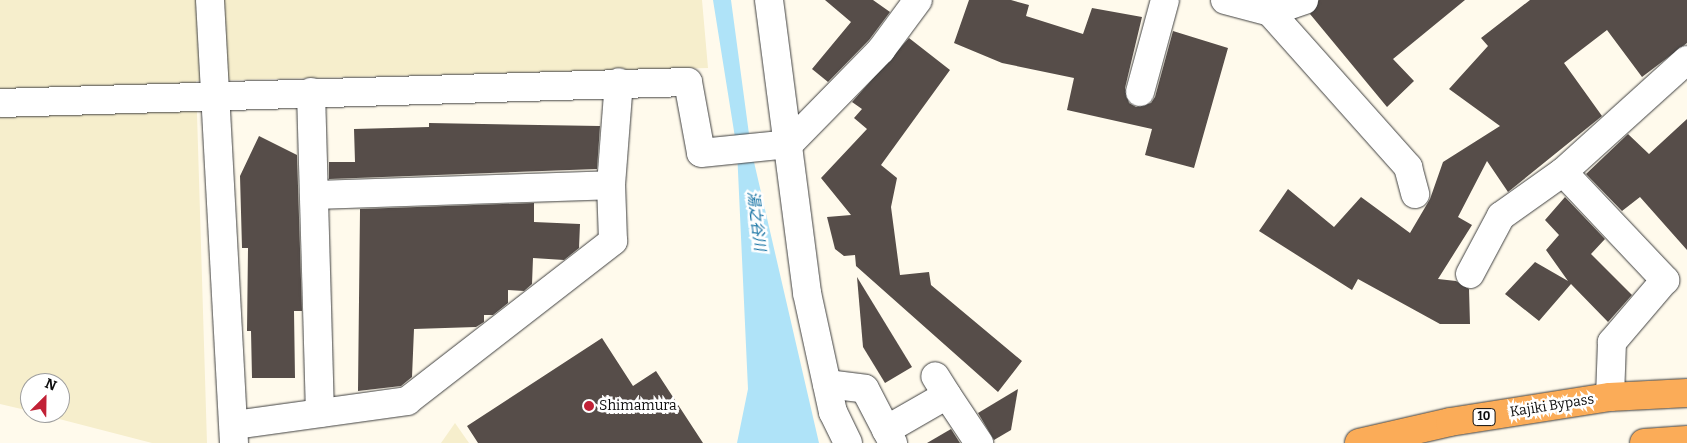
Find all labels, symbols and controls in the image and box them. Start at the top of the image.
water label: 湯之谷川 [743,190,769,252]
north arrow [20,373,70,423]
text: N [42,375,59,395]
street label: Kajiki Bypass [1509,391,1595,421]
place label: Shimamura [599,398,677,414]
marker: Shimamura [583,400,595,412]
road number: 10 [1472,408,1496,427]

